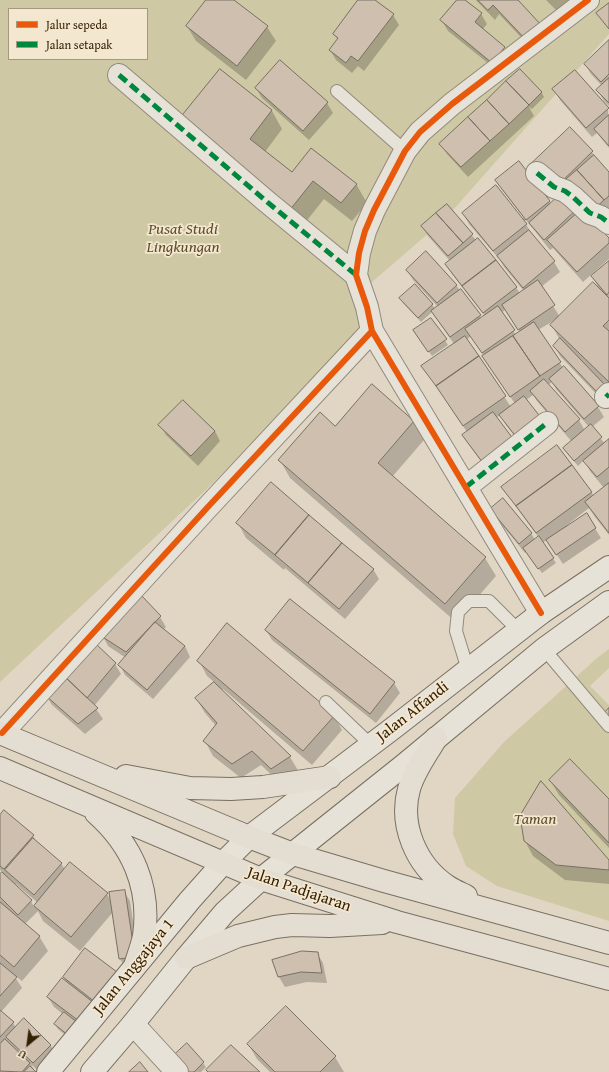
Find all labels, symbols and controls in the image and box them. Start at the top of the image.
legend [8,8,148,60]
text: Jalur sepeda [46,16,107,33]
text: Jalan setapak [46,36,112,53]
park label: Pusat Studi Lingkungan [146,220,220,258]
street label: Jalan Affandi [373,678,453,746]
park label: Taman [514,810,556,830]
street label: Jalan Padjajaran [245,863,353,917]
street label: Jalan Anggajaya 1 [90,915,178,1019]
north arrow [8,1024,48,1064]
text: U [15,1046,29,1063]

